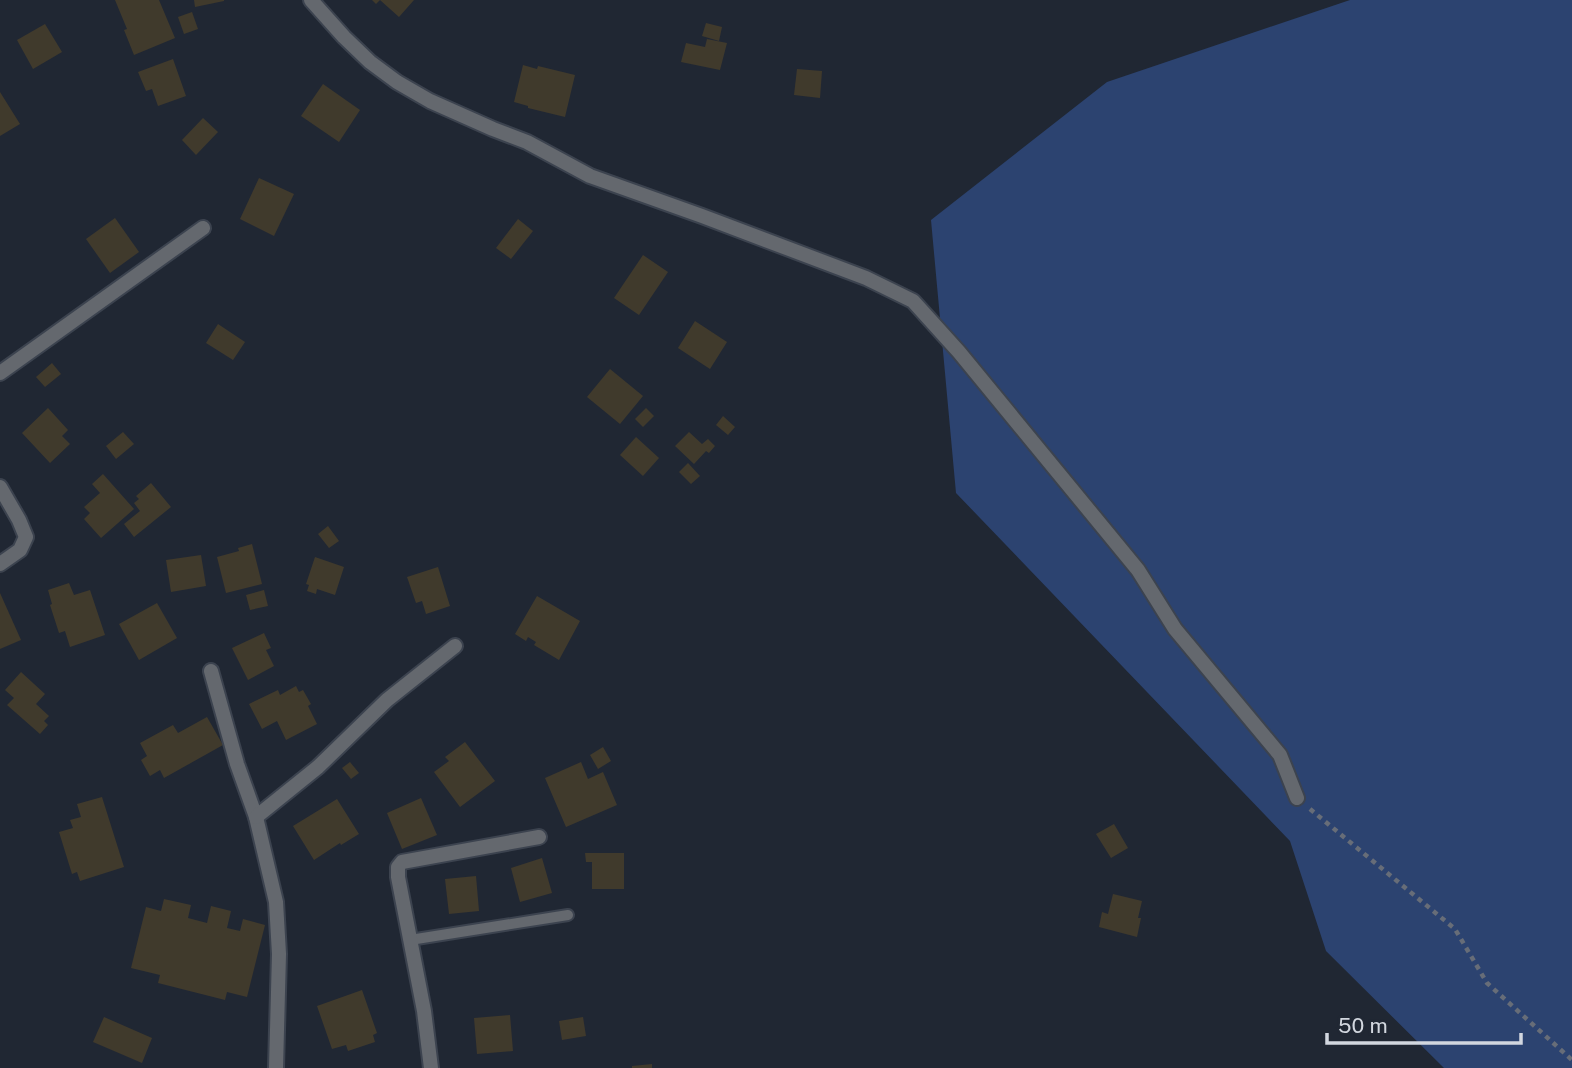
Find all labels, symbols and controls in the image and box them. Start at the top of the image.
scale bar [1327,1002,1521,1046]
text: 50 m [1338,1013,1388,1038]

